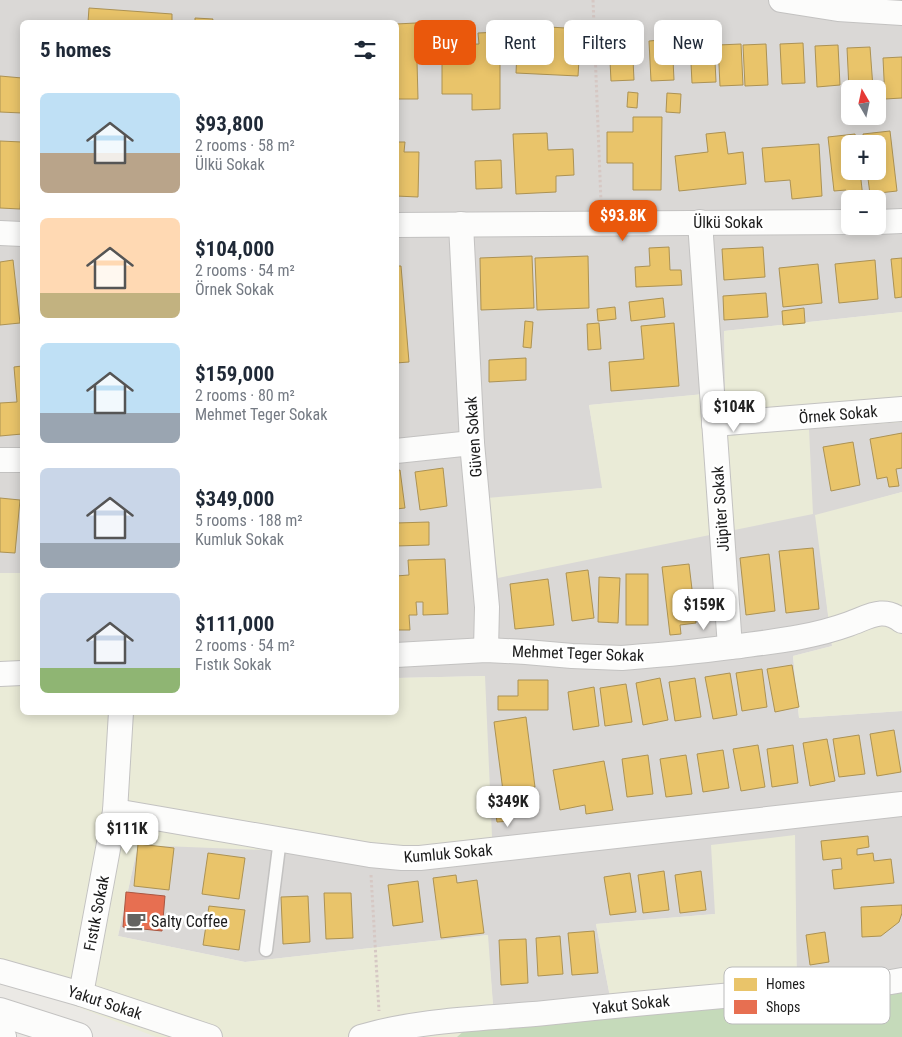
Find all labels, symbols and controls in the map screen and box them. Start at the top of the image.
chip: Buy [414,20,476,65]
chip: Rent [486,20,554,65]
chip: Filters [564,20,644,65]
chip: New [654,20,722,65]
icon: filters [351,36,379,64]
text: 5 homes [40,38,111,62]
north arrow [841,80,886,125]
map controls [841,80,886,235]
text: $93,800 [195,112,264,136]
icon: home [80,113,140,173]
button: + [841,135,886,180]
text: 2 rooms · 58 m² [195,136,295,155]
text: Ülkü Sokak [195,155,265,174]
button: − [841,190,886,235]
pin: $93.8K [582,200,664,242]
text: $93.8K [600,206,646,225]
street label: Ülkü Sokak [693,213,764,232]
text: $104,000 [195,237,274,261]
icon: home [80,238,140,298]
text: 2 rooms · 54 m² [195,261,295,280]
text: Örnek Sokak [195,280,274,299]
text: $159,000 [195,362,274,386]
icon: home [80,363,140,423]
text: 2 rooms · 80 m² [195,386,295,405]
pin: $104K [699,390,769,433]
street label: Güven Sokak [461,395,486,478]
text: $104K [713,397,755,416]
street label: Örnek Sokak [798,402,879,427]
text: Mehmet Teger Sokak [195,405,327,424]
street label: Jüpiter Sokak [708,465,733,553]
text: $349,000 [195,487,274,511]
icon: home [80,488,140,548]
text: 5 rooms · 188 m² [195,511,303,530]
text: Kumluk Sokak [195,530,284,549]
pin: $159K [669,588,739,631]
text: $159K [683,595,725,614]
text: $111,000 [195,612,274,636]
icon: home [80,613,140,673]
text: 2 rooms · 54 m² [195,636,295,655]
street label: Mehmet Teger Sokak [512,642,645,665]
text: Fıstık Sokak [195,655,272,674]
pin: $349K [473,786,543,828]
text: $349K [487,792,529,811]
pin: $111K [92,812,162,855]
text: $111K [106,819,148,838]
street label: Kumluk Sokak [403,840,494,867]
street label: Fıstık Sokak [80,873,113,952]
cafe icon: Salty Coffee [125,910,147,932]
place label: Salty Coffee [151,912,228,931]
legend [724,967,890,1024]
text: Homes [766,976,805,992]
street label: Yakut Sokak [65,982,145,1024]
street label: Yakut Sokak [592,991,671,1018]
text: Shops [766,999,800,1015]

